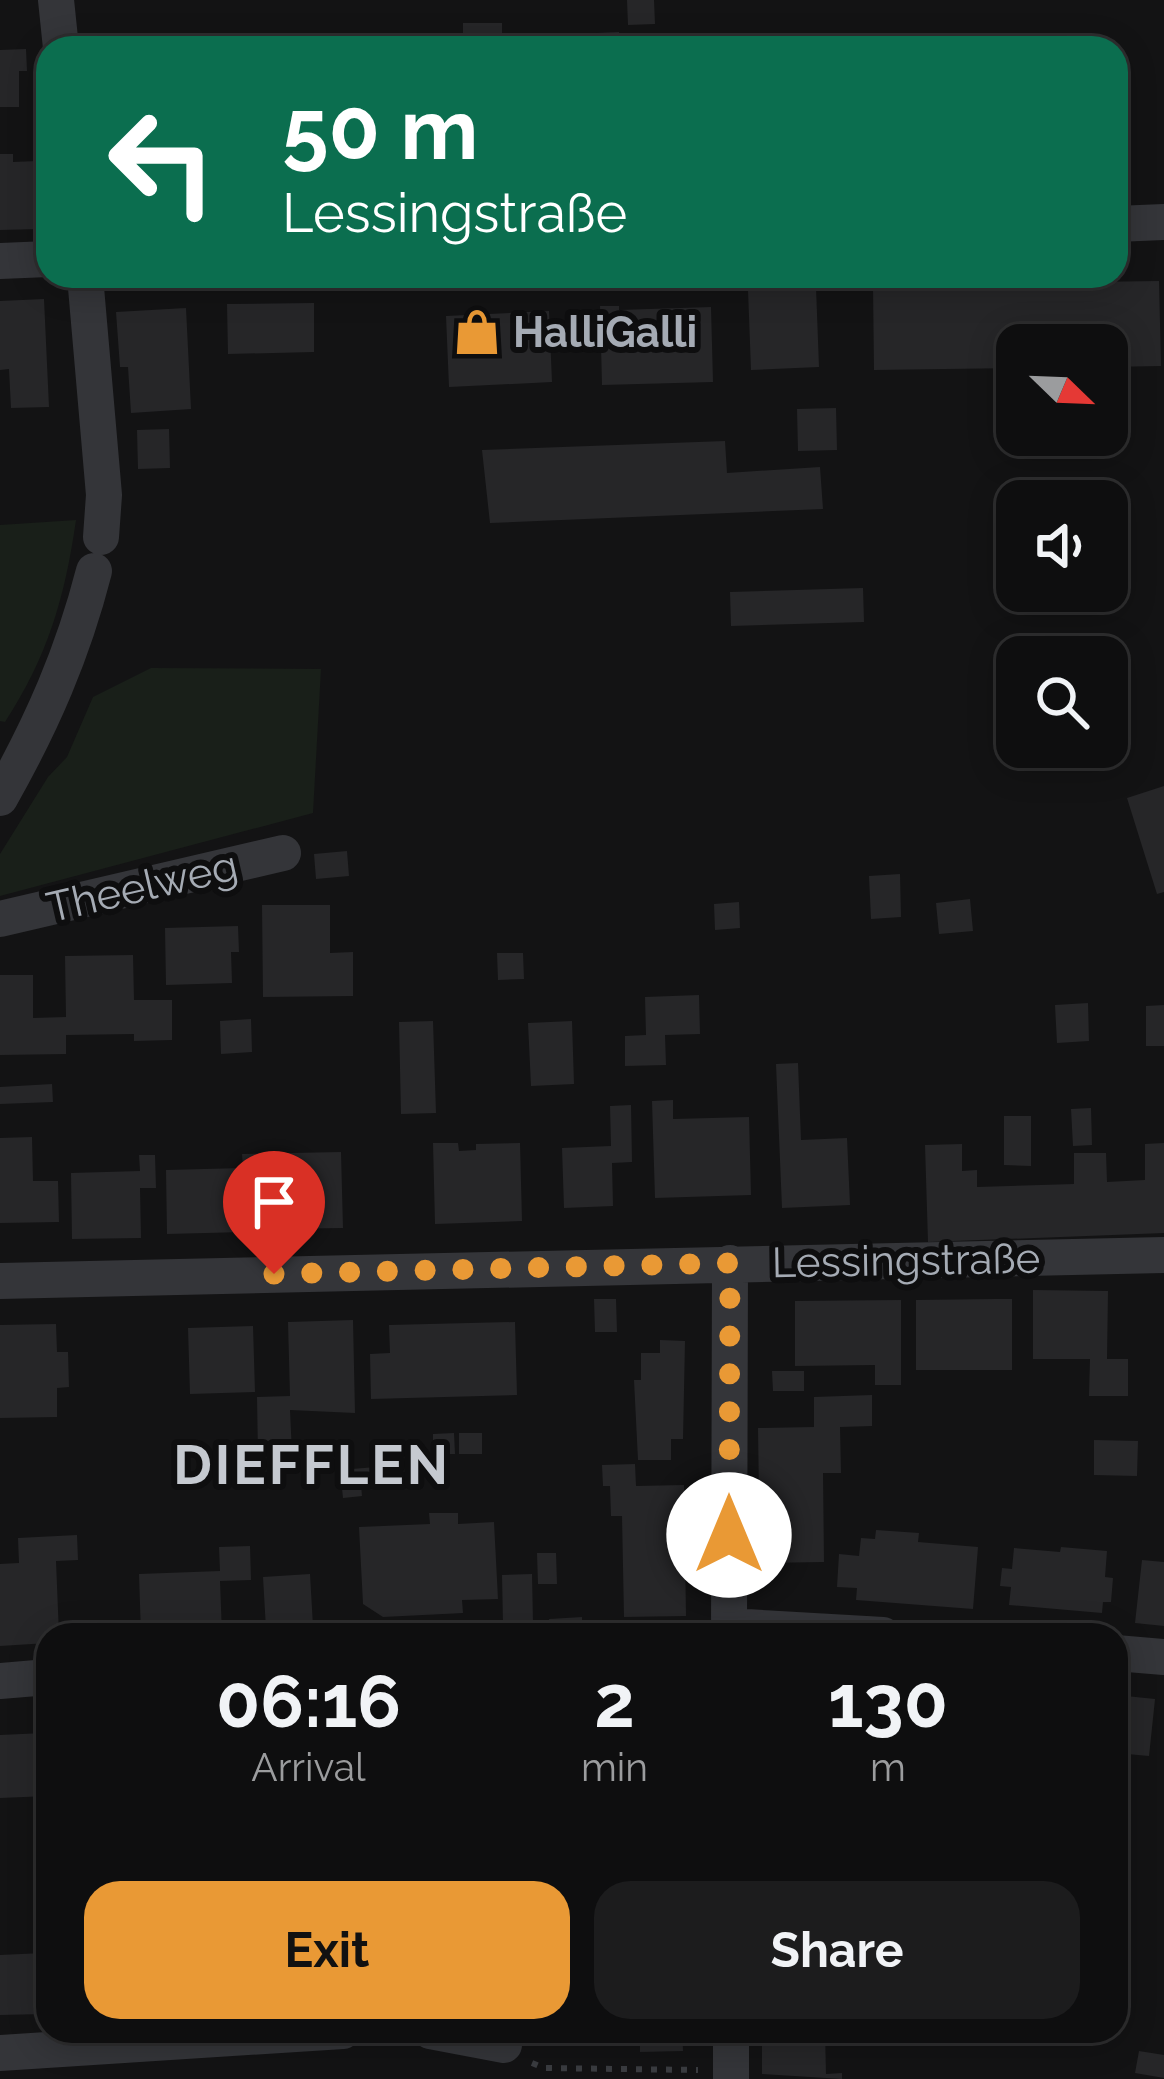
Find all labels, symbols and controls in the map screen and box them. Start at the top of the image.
text: 50 m [282,80,478,179]
icon: left [84,84,240,240]
text: Lessingstraße [282,181,627,245]
shop icon: HalliGalli [452,307,502,357]
place label: HalliGalli [513,308,697,357]
north arrow [996,324,1128,456]
map controls [996,324,1128,768]
button: sound [996,480,1128,612]
button: search [996,636,1128,768]
street label: Theelweg [42,841,242,932]
pin [223,1151,325,1274]
icon: arrive [241,1169,307,1235]
street label: Lessingstraße [771,1234,1041,1287]
district label: DIEFFLEN [173,1433,451,1497]
position arrow [666,1472,792,1598]
text: 06:16 [216,1659,401,1744]
text: 2 [594,1659,635,1744]
text: 130 [828,1659,948,1744]
text: Arrival [251,1744,366,1790]
text: min [581,1744,648,1790]
text: m [870,1744,906,1790]
button: Exit [84,1881,570,2019]
button: Share [594,1881,1080,2019]

